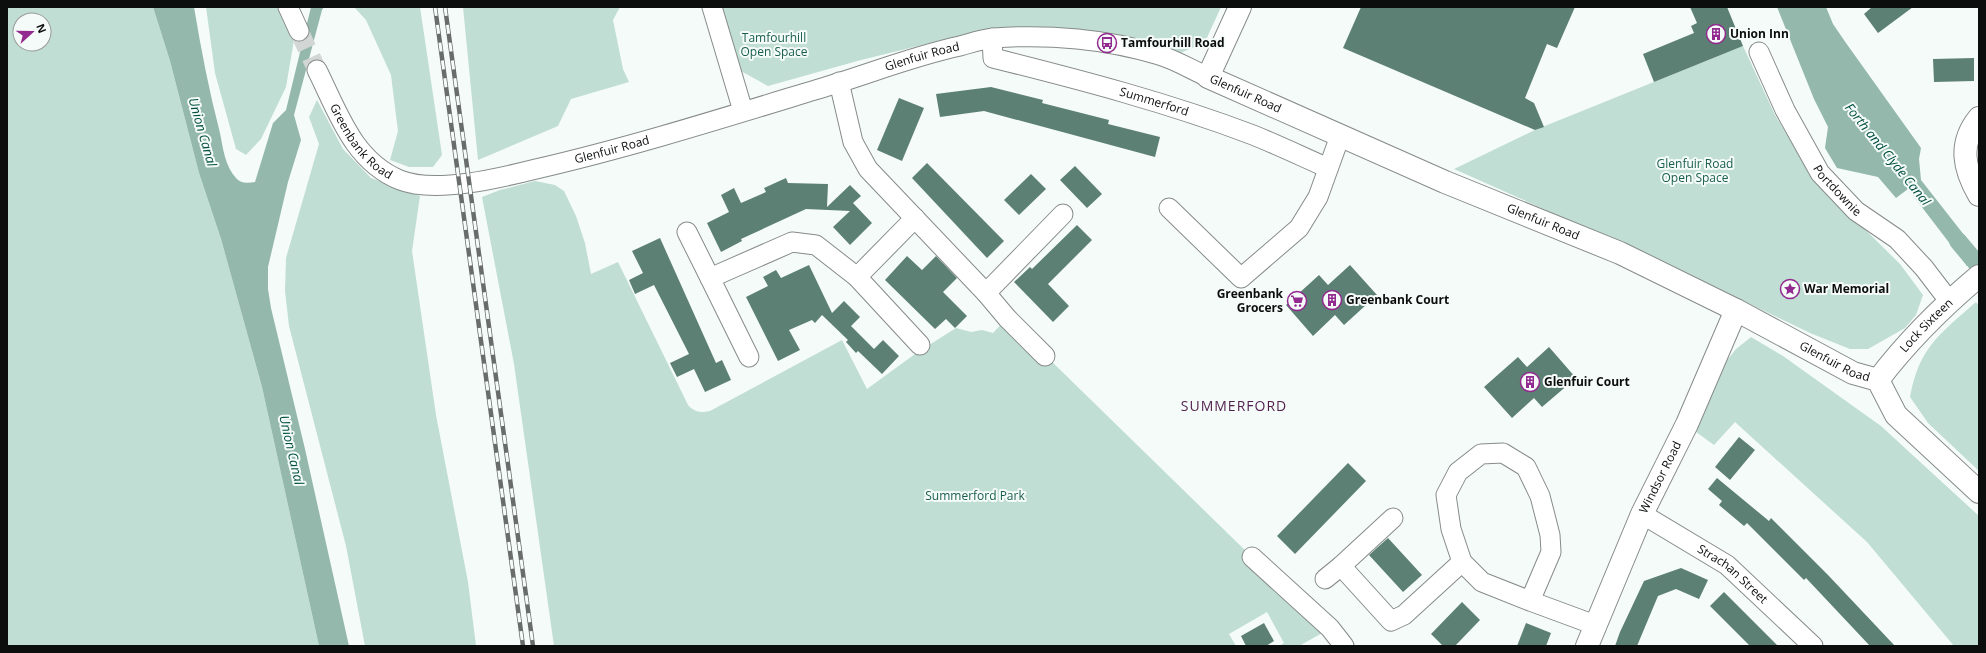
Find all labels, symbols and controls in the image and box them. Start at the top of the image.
north arrow [12,12,52,52]
text: N [33,21,50,35]
building icon: Union Inn [1705,23,1727,45]
place label: Union Inn [1730,25,1789,42]
park label: Tamfourhill Open Space [741,29,808,60]
bus stop icon: Tamfourhill Road [1096,32,1118,54]
place label: Tamfourhill Road [1121,34,1225,51]
street label: Glenfuir Road [883,37,961,75]
street label: Glenfuir Road [1207,70,1284,117]
street label: Summerford [1118,83,1191,120]
water label: Union Canal [185,95,222,169]
water label: Forth and Clyde Canal [1841,99,1935,210]
street label: Greenbank Road [326,100,396,183]
street label: Glenfuir Road [573,131,651,167]
park label: Glenfuir Road Open Space [1657,155,1733,186]
street label: Portdownie [1809,162,1865,220]
street label: Glenfuir Road [1504,199,1582,244]
place icon: War Memorial [1779,278,1801,300]
place label: War Memorial [1804,280,1889,297]
place label: Greenbank Grocers [1217,285,1284,316]
building icon: Greenbank Court [1321,289,1343,311]
supermarket icon: Greenbank Grocers [1286,290,1308,312]
place label: Greenbank Court [1346,291,1449,308]
street label: Lock Sixteen [1895,294,1956,356]
street label: Glenfuir Road [1797,337,1872,385]
building icon: Glenfuir Court [1519,371,1541,393]
place label: Glenfuir Court [1544,373,1630,390]
district label: SUMMERFORD [1181,396,1287,415]
water label: Union Canal [275,413,309,487]
street label: Windsor Road [1635,438,1685,516]
park label: Summerford Park [925,487,1025,504]
street label: Strachan Street [1694,540,1772,607]

